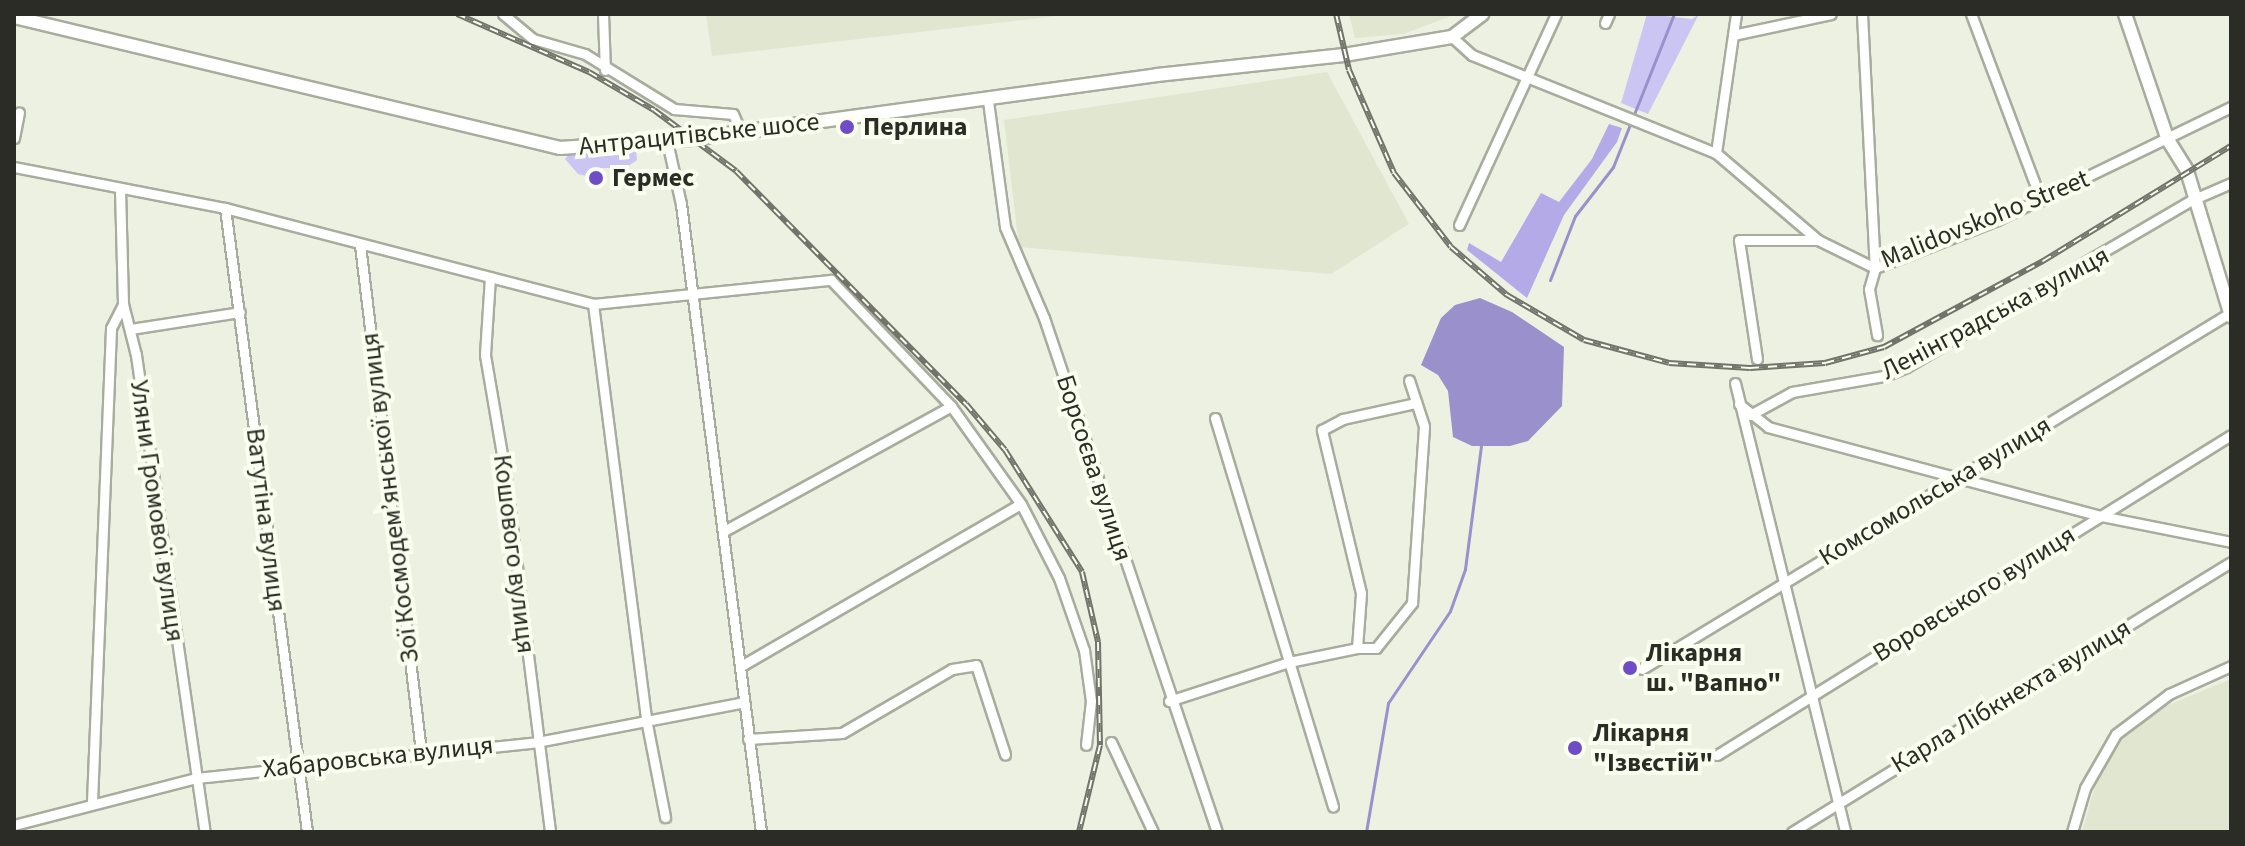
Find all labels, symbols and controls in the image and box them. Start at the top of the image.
street label: Антрацитівське шосе [577,106,821,162]
place label: Перлина [863,111,967,143]
marker: Перлина [838,118,856,136]
place label: Гермес [612,162,694,194]
street label: Malidovskoho Street [1876,163,2094,275]
marker: Гермес [587,169,605,187]
street label: Ленінградська вулиця [1876,240,2114,386]
street label: Зої Космодем’янської вулиця [354,331,426,665]
street label: Борсоєва вулиця [1049,371,1139,565]
street label: Уляни Громової вулиця [123,378,191,644]
street label: Комсомольська вулиця [1813,409,2057,573]
street label: Ватутіна вулиця [239,426,293,614]
street label: Кошового вулиця [486,453,542,655]
street label: Воровського вулиця [1867,519,2081,669]
street label: Карла Лібкнехта вулиця [1886,612,2136,780]
place label: Лікарня ш. "Вапно" [1646,637,1781,698]
marker: Лікарня ш. "Вапно" [1621,659,1639,677]
place label: Лікарня "Ізвєстій" [1593,717,1713,778]
street label: Хабаровська вулиця [261,729,495,785]
marker: Лікарня "Ізвєстій" [1564,737,1586,759]

